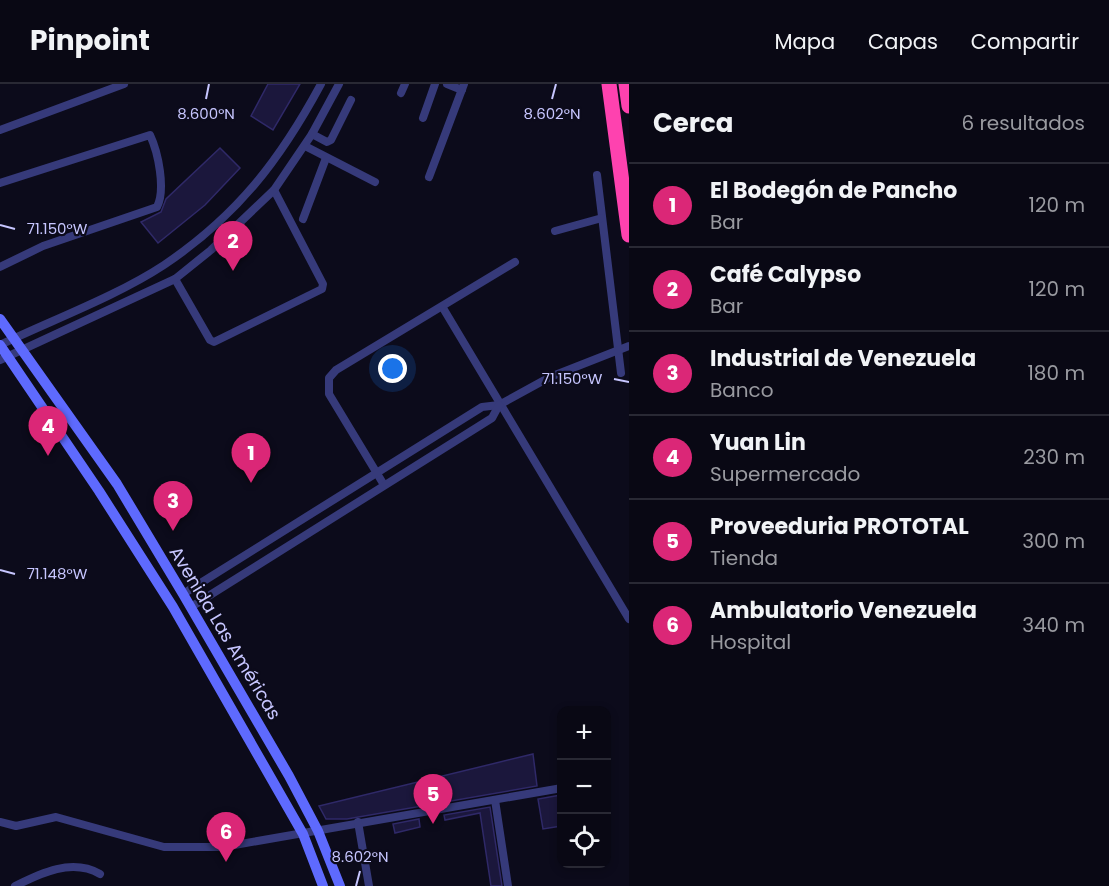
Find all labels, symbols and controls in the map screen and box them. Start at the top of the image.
text: Pinpoint [30,21,150,60]
text: Mapa [774,27,835,56]
text: Capas [868,27,938,56]
text: Compartir [971,27,1079,56]
text: 8.600°N [177,103,235,124]
text: 8.602°N [524,103,580,124]
text: Cerca [653,105,733,141]
text: 6 resultados [961,109,1085,137]
text: El Bodegón de Pancho [710,175,957,206]
text: 1 [669,191,676,219]
text: 120 m [1029,191,1085,219]
text: Bar [710,208,743,236]
text: 71.150°W [27,218,88,239]
pin: 2 [214,222,252,271]
text: Café Calypso [710,259,861,290]
text: 2 [667,275,678,303]
text: 120 m [1029,275,1085,303]
text: Bar [710,292,743,320]
text: Industrial de Venezuela [710,343,976,374]
your location [378,354,407,383]
text: 3 [666,359,679,387]
text: 180 m [1027,359,1085,387]
text: 71.150°W [542,368,603,389]
text: Banco [710,376,774,404]
pin: 4 [28,406,68,456]
text: Yuan Lin [710,427,806,458]
pin: 1 [232,434,270,483]
text: 4 [666,443,679,471]
text: 230 m [1023,443,1085,471]
text: Supermercado [710,460,860,488]
pin: 3 [154,482,192,531]
text: Proveeduria PROTOTAL [710,511,969,542]
text: 5 [666,527,679,555]
text: 300 m [1022,527,1085,555]
street label: Avenida Las Américas [164,541,287,724]
text: Tienda [710,544,778,572]
text: 71.148°W [27,563,88,584]
text: Ambulatorio Venezuela [710,595,977,626]
text: 6 [666,611,679,639]
text: 340 m [1022,611,1085,639]
text: Hospital [710,628,791,656]
map controls [557,706,611,868]
button: + [557,706,611,760]
button: − [557,760,611,814]
pin: 5 [414,774,452,824]
pin: 6 [206,812,246,862]
button: locate [557,814,611,868]
text: 8.602°N [332,846,388,867]

